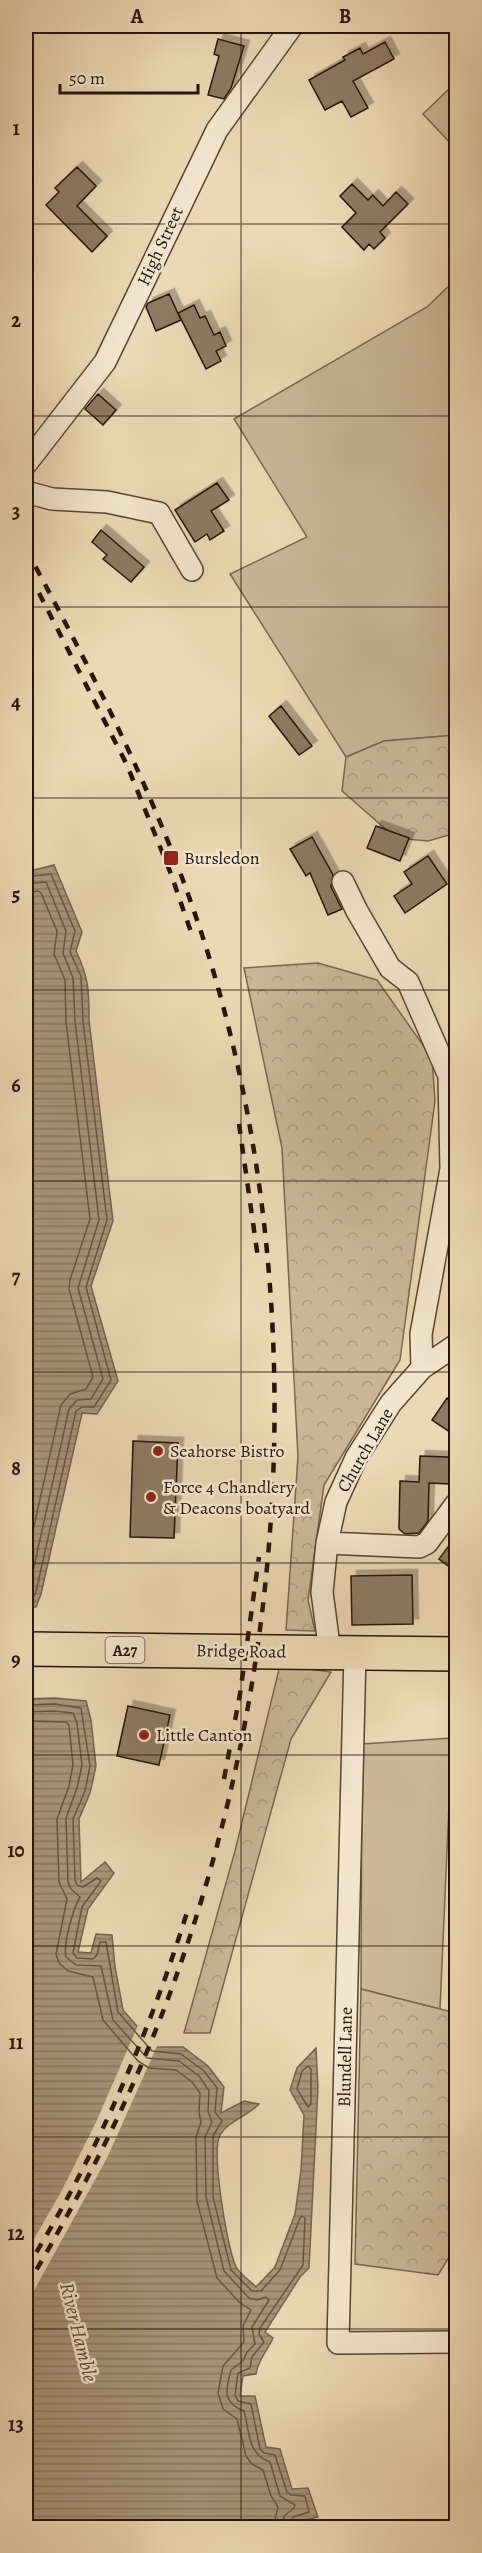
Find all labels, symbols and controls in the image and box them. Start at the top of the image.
text: A [130,3,144,30]
text: B [339,3,351,30]
scale bar [60,57,198,95]
text: 50 m [69,66,105,90]
text: 1 [12,115,20,142]
street label: High Street [131,202,189,290]
text: 2 [11,307,21,334]
text: 3 [12,498,20,525]
text: 4 [11,689,21,716]
place label: Bursledon [184,846,260,870]
marker: Bursledon [162,849,180,867]
text: 5 [12,881,20,908]
text: 6 [11,1072,21,1099]
text: 7 [12,1263,21,1290]
street label: Church Lane [331,1403,399,1497]
place label: Seahorse Bistro [170,1439,284,1463]
marker: Seahorse Bistro [151,1444,165,1458]
text: 8 [11,1455,21,1482]
place label: Force 4 Chandlery & Deacons boatyard [163,1475,311,1520]
marker: Force 4 Chandlery & Deacons boatyard [144,1490,158,1504]
road number: A27 [106,1637,144,1663]
street label: Bridge Road [196,1638,287,1664]
text: 9 [11,1646,21,1673]
place label: Little Canton [156,1723,253,1747]
marker: Little Canton [137,1728,151,1742]
text: 10 [7,1837,25,1864]
street label: Blundell Lane [332,2007,358,2107]
text: 11 [9,2029,23,2056]
text: 12 [8,2220,25,2247]
water label: River Hamble [53,2280,104,2385]
text: 13 [8,2411,24,2438]

